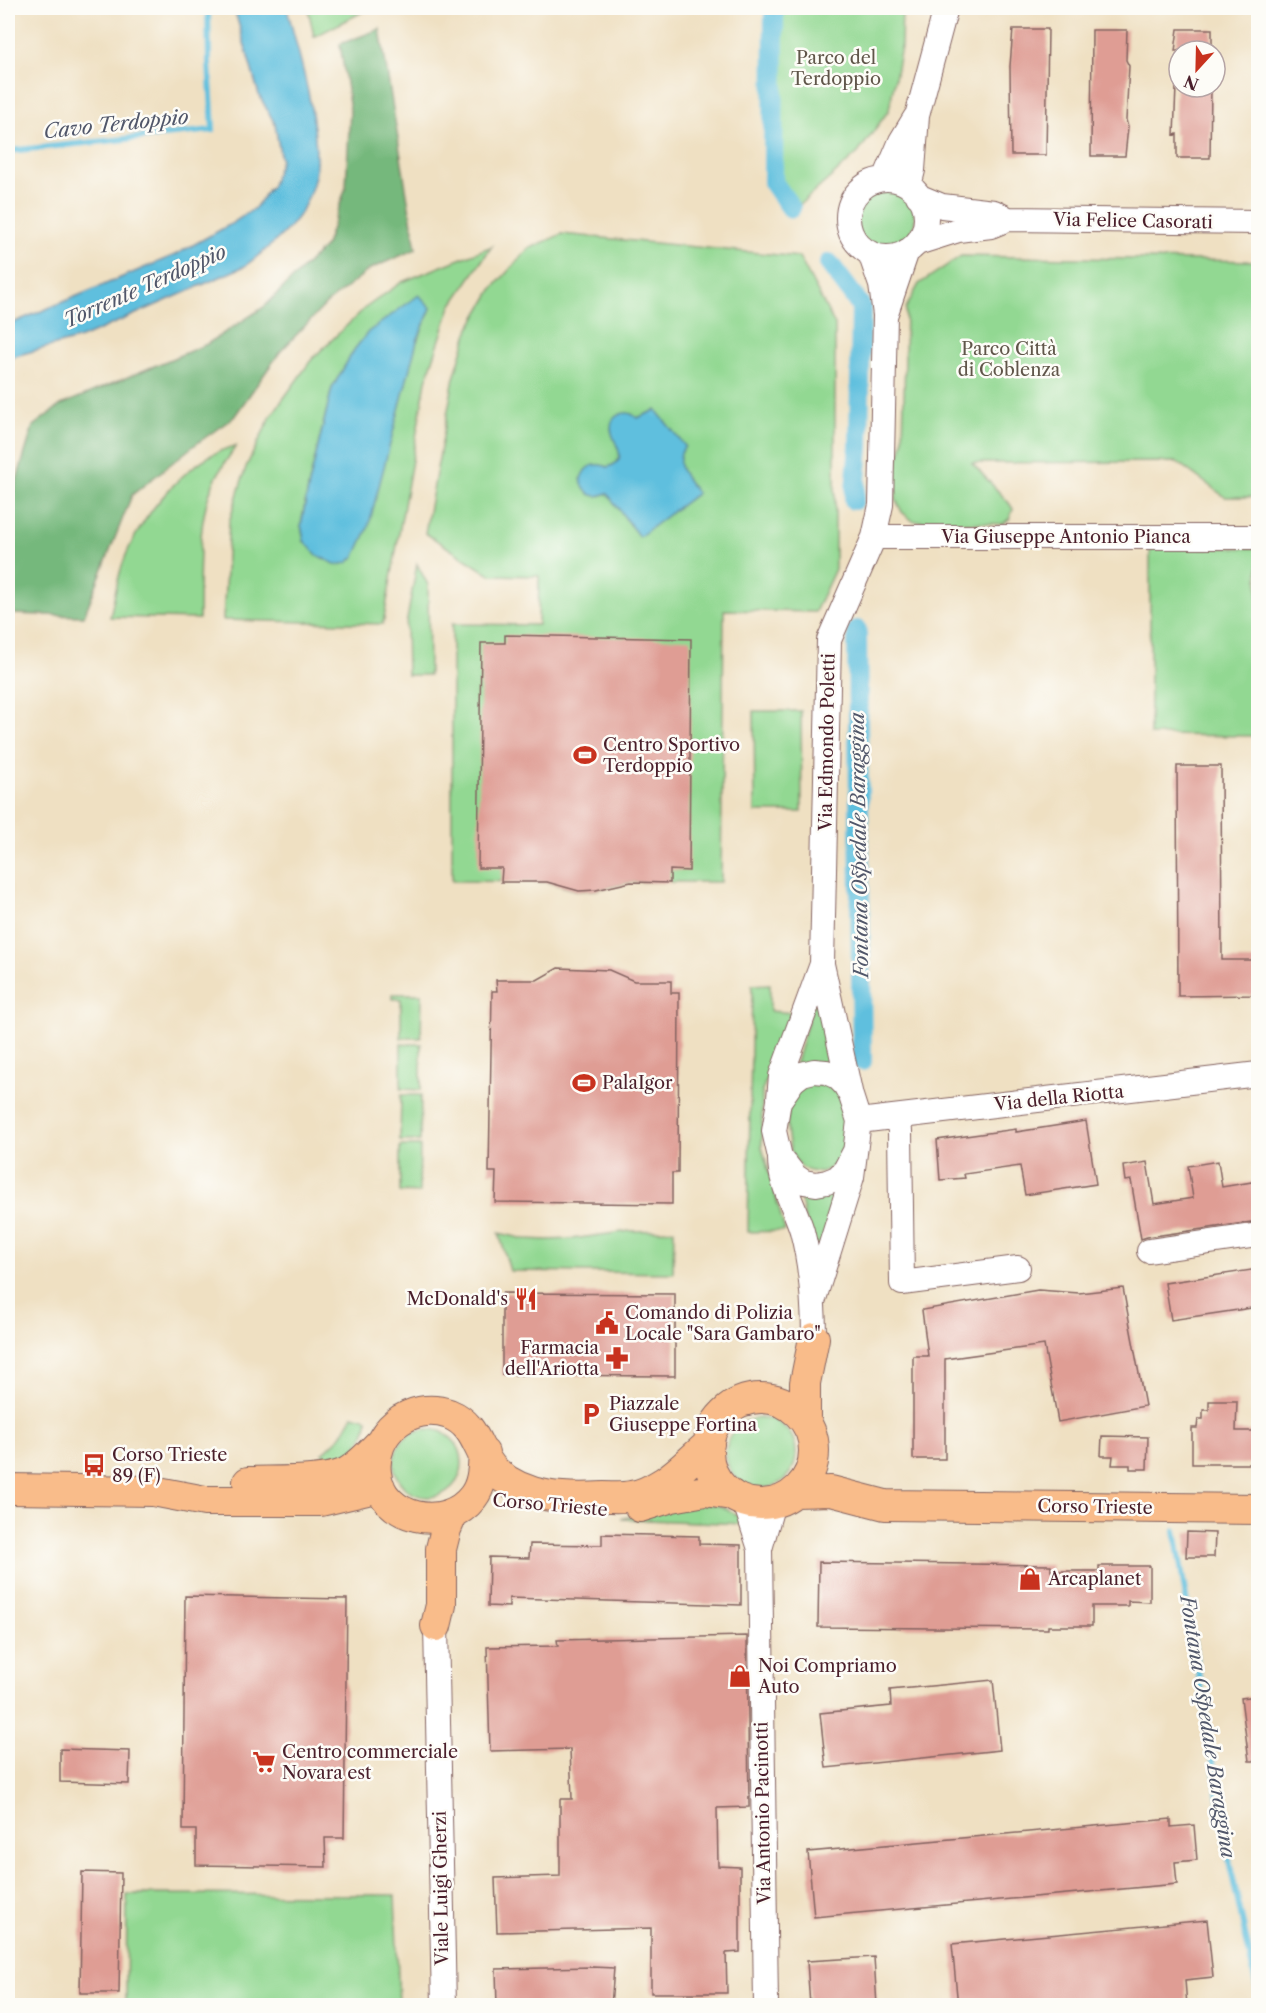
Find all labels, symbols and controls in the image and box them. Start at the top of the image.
north arrow [1167,39,1227,99]
park label: Parco del Terdoppio [791,47,881,90]
text: N [1181,71,1202,95]
water label: Cavo Terdoppio [42,104,190,144]
street label: Via Felice Casorati [1052,209,1214,233]
water label: Torrente Terdoppio [60,239,230,333]
park label: Parco Città di Coblenza [958,338,1061,381]
street label: Via Giuseppe Antonio Pianca [940,526,1191,548]
street label: Via Edmondo Poletti [814,652,840,832]
water label: Fontana Ospedale Baraggina [845,712,873,980]
place label: Centro Sportivo Terdoppio [603,734,740,777]
sports icon: Centro Sportivo Terdoppio [572,742,598,768]
sports icon: PalaIgor [571,1070,597,1096]
place label: PalaIgor [602,1072,673,1094]
street label: Via della Riotta [992,1080,1125,1116]
restaurant icon: McDonald's [513,1286,539,1312]
place label: McDonald's [407,1288,508,1310]
place label: Comando di Polizia Locale "Sara Gambaro" [625,1302,821,1345]
public building icon: Comando di Polizia Locale "Sara Gambaro" [594,1310,620,1336]
place label: Farmacia dell'Ariotta [505,1337,599,1380]
pharmacy icon: Farmacia dell'Ariotta [604,1345,630,1371]
place label: Piazzale Giuseppe Fortina [609,1393,758,1436]
parking icon: Piazzale Giuseppe Fortina [578,1401,604,1427]
place label: Corso Trieste 89 (F) [112,1444,227,1487]
bus stop icon: Corso Trieste 89 (F) [81,1452,107,1478]
street label: Corso Trieste [492,1489,608,1521]
street label: Corso Trieste [1037,1495,1153,1519]
shop icon: Arcaplanet [1017,1566,1043,1592]
place label: Arcaplanet [1047,1568,1142,1590]
water label: Fontana Ospedale Baraggina [1175,1592,1241,1860]
place label: Noi Compriamo Auto [757,1655,897,1698]
shop icon: Noi Compriamo Auto [727,1663,753,1689]
street label: Via Antonio Pacinotti [750,1721,776,1906]
place label: Centro commerciale Novara est [282,1741,458,1784]
supermarket icon: Centro commerciale Novara est [251,1749,277,1775]
street label: Viale Luigi Gherzi [429,1810,453,1966]

